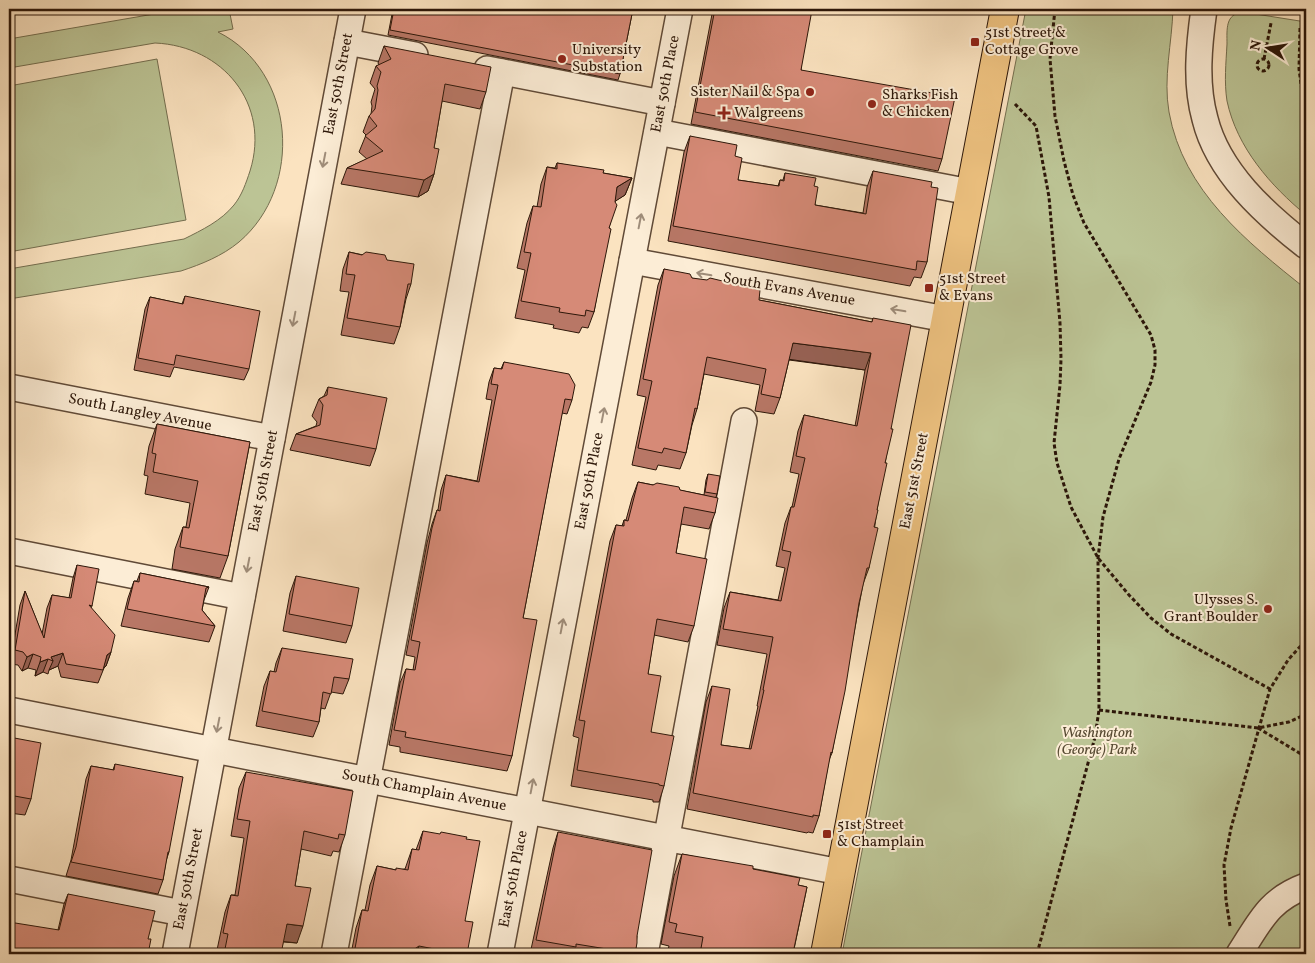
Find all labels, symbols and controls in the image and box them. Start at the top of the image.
north arrow [1242,22,1292,72]
place label: 51st Street & Cottage Grove [985,23,1078,61]
street label: East 50th Street [319,31,359,137]
street label: East 50th Place [646,34,686,134]
marker: 51st Street & Cottage Grove [969,36,981,48]
text: N [1246,39,1267,53]
place label: University Substation [572,40,643,78]
marker: University Substation [556,53,568,65]
place label: Sister Nail & Spa [690,82,800,103]
place label: Sharks Fish & Chicken [882,85,958,123]
marker: Sister Nail & Spa [804,86,816,98]
marker: Sharks Fish & Chicken [866,98,878,110]
place label: Walgreens [734,103,804,124]
marker: Walgreens [718,107,730,119]
one-way arrow [319,151,329,167]
one-way arrow [635,214,645,230]
street label: South Evans Avenue [721,268,857,312]
one-way arrow [696,269,712,278]
place label: 51st Street & Evans [939,269,1006,307]
marker: 51st Street & Evans [923,282,935,294]
one-way arrow [890,304,906,314]
one-way arrow [289,311,299,327]
street label: South Langley Avenue [67,389,213,437]
one-way arrow [598,408,608,424]
street label: East 50th Street [244,428,284,534]
street label: East 50th Place [570,431,610,531]
street label: East 51st Street [895,431,935,531]
one-way arrow [243,557,252,573]
place label: Ulysses S. Grant Boulder [1164,590,1258,628]
marker: Ulysses S. Grant Boulder [1262,603,1274,615]
one-way arrow [558,619,568,635]
one-way arrow [213,716,222,732]
park label: Washington (George) Park [1057,723,1137,761]
street label: South Champlain Avenue [340,765,508,817]
one-way arrow [528,778,537,794]
place label: 51st Street & Champlain [837,815,925,853]
street label: East 50th Street [169,826,209,932]
marker: 51st Street & Champlain [821,828,833,840]
street label: East 50th Place [494,829,534,929]

